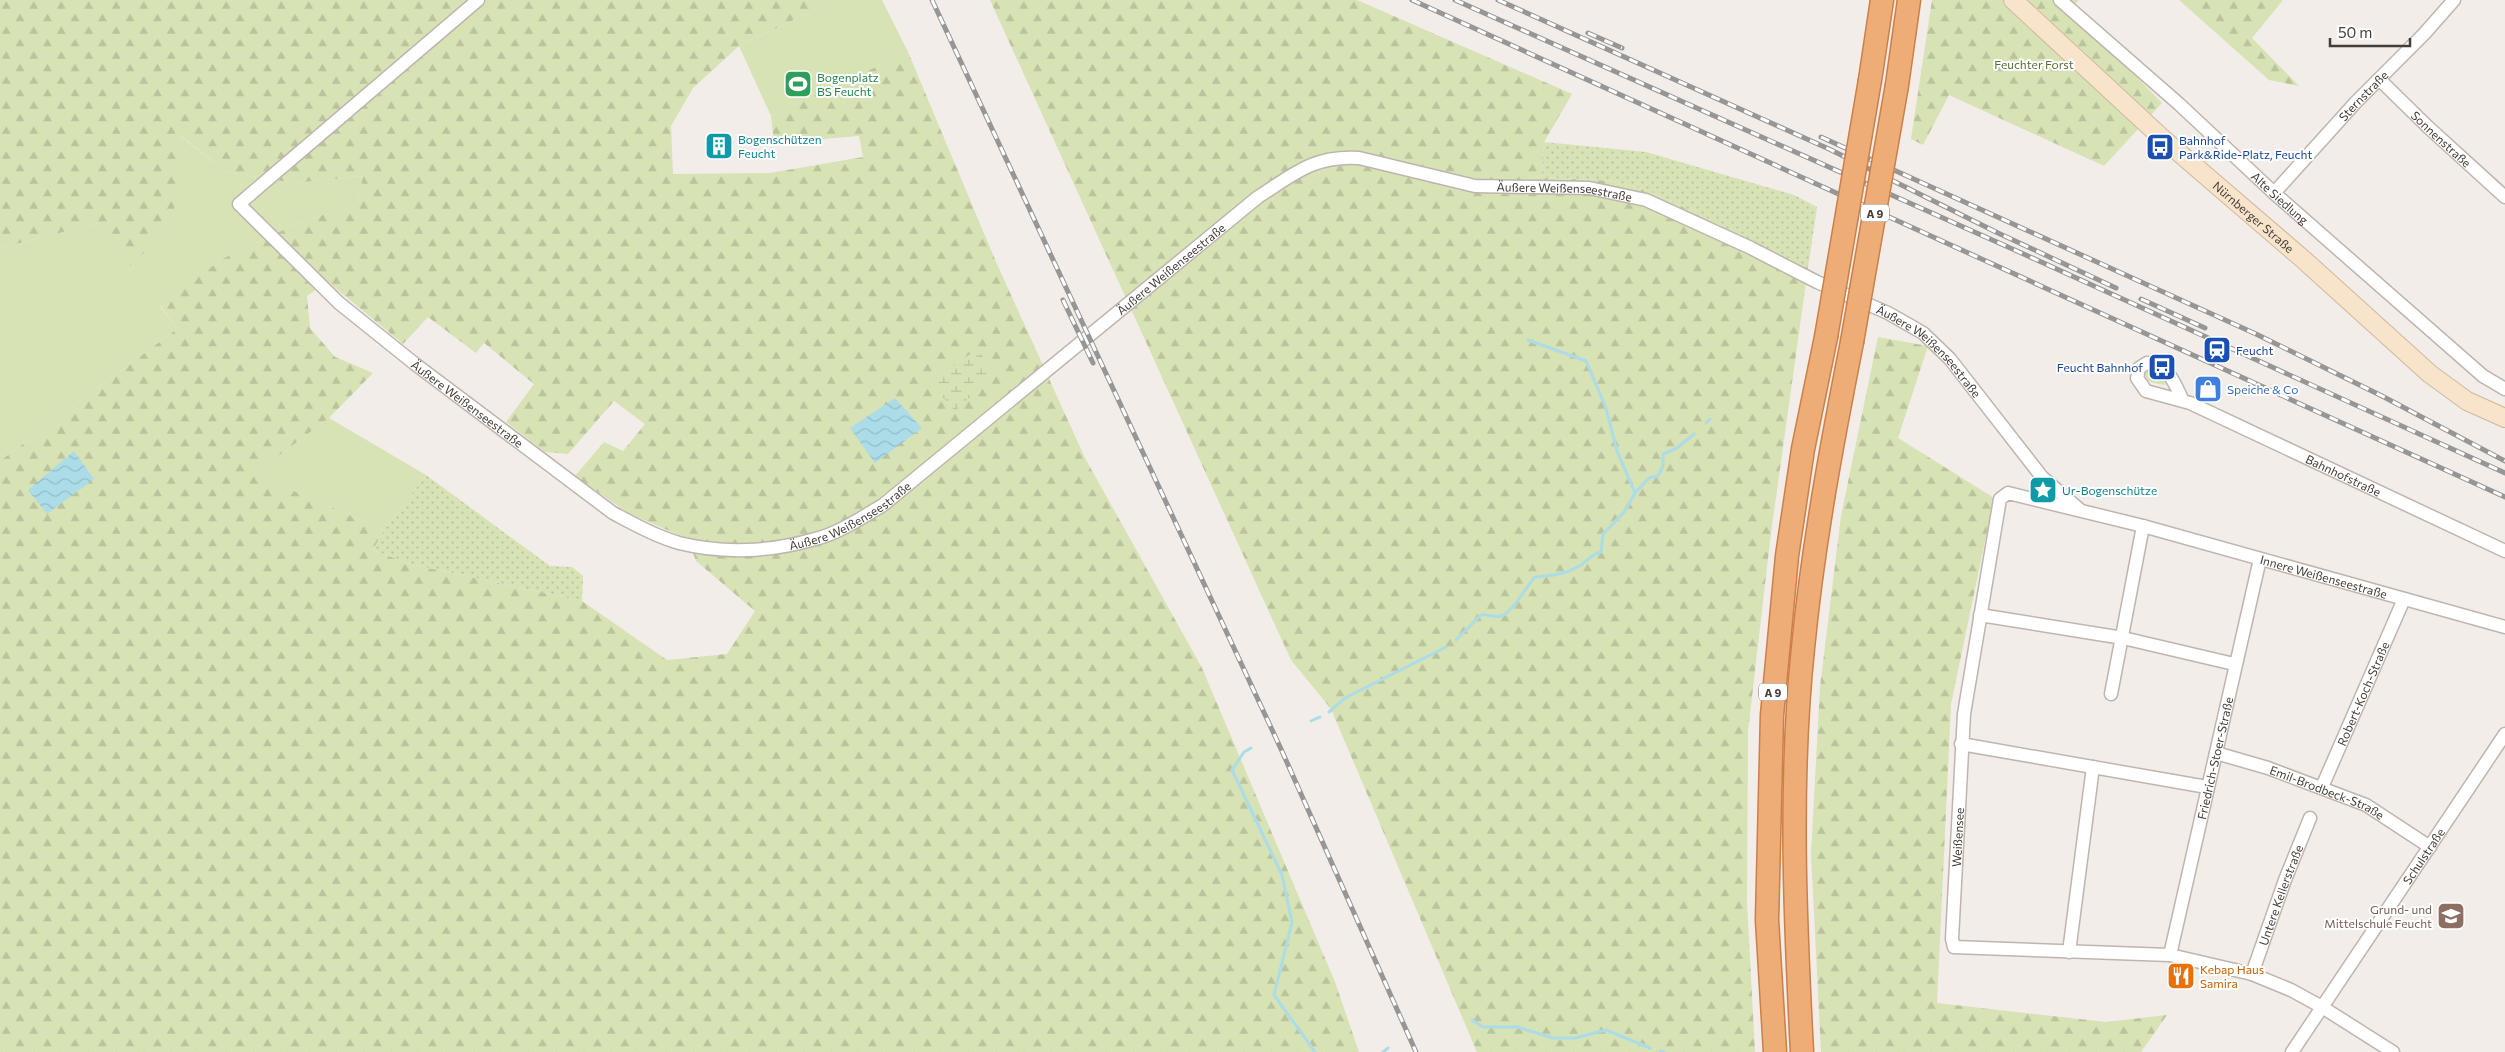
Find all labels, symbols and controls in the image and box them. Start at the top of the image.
scale bar [2330,15,2410,47]
text: 50 m [2338,23,2372,41]
park label: Feuchter Forst [1994,57,2074,71]
street label: Sternstraße [2335,67,2391,124]
sports icon: Bogenplatz BS Feucht [783,69,813,99]
place label: Bogenplatz BS Feucht [817,70,879,98]
street label: Sonnenstraße [2409,108,2474,170]
building icon: Bogenschützen Feucht [704,131,734,161]
place label: Bogenschützen Feucht [738,132,822,160]
bus stop icon: Bahnhof Park&Ride-Platz, Feucht [2145,132,2175,162]
place label: Bahnhof Park&Ride-Platz, Feucht [2179,133,2312,161]
street label: Alte Siedlung [2249,169,2312,227]
street label: Nürnberger Straße [2210,178,2297,255]
street label: Äußere Weißenseestraße [1497,179,1633,204]
road number: A 9 [1861,204,1889,222]
street label: Äußere Weißenseestraße [1114,220,1228,317]
street label: Äußere Weißenseestraße [1874,302,1984,400]
station icon: Feucht [2202,335,2232,365]
place label: Feucht [2236,343,2273,357]
bus stop icon: Feucht Bahnhof [2147,352,2177,382]
street label: Äußere Weißenseestraße [409,357,526,450]
place label: Feucht Bahnhof [2057,360,2143,374]
shop icon: Speiche & Co [2193,374,2223,404]
place label: Speiche & Co [2227,382,2299,396]
street label: Bahnhofstraße [2304,451,2383,499]
place icon: Ur-Bogenschütze [2028,475,2058,505]
street label: Äußere Weißenseestraße [788,478,913,552]
place label: Ur-Bogenschütze [2062,483,2157,497]
street label: Innere Weißenseestraße [2259,552,2389,601]
street label: Robert-Koch-Straße [2334,639,2392,748]
road number: A 9 [1759,684,1787,700]
street label: Friedrich-Stoer-Straße [2194,695,2235,821]
street label: Emil-Brodbeck-Straße [2268,762,2387,822]
street label: Weißensee [1949,807,1966,867]
street label: Schulstraße [2400,825,2447,887]
street label: Untere Kellerstraße [2256,843,2305,947]
school or university icon: Grund- und Mittelschule Feucht [2436,901,2466,931]
place label: Grund- und Mittelschule Feucht [2324,902,2432,930]
restaurant icon: Kebap Haus Samira [2166,961,2196,991]
place label: Kebap Haus Samira [2200,962,2264,990]

